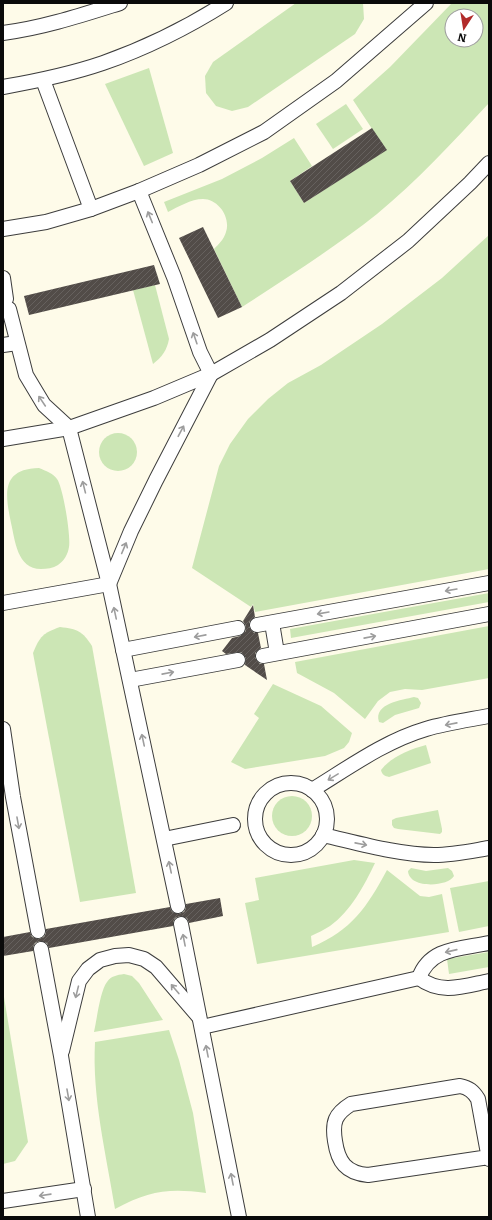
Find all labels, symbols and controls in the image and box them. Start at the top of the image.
north arrow [444,8,484,48]
text: N [456,30,468,45]
one-way arrow [145,211,153,223]
one-way arrow [191,333,199,345]
one-way arrow [38,395,46,406]
one-way arrow [178,426,185,438]
one-way arrow [80,481,87,494]
one-way arrow [121,543,128,555]
one-way arrow [445,586,458,594]
one-way arrow [111,607,119,620]
one-way arrow [317,609,330,617]
one-way arrow [194,632,207,640]
one-way arrow [363,632,376,640]
one-way arrow [161,669,174,677]
one-way arrow [445,720,458,728]
one-way arrow [138,734,146,747]
one-way arrow [327,773,339,781]
one-way arrow [14,816,22,829]
one-way arrow [354,840,367,848]
one-way arrow [166,861,174,874]
one-way arrow [180,933,188,946]
one-way arrow [445,947,458,955]
one-way arrow [171,984,180,994]
one-way arrow [72,985,80,998]
one-way arrow [202,1045,210,1058]
one-way arrow [64,1088,72,1101]
one-way arrow [227,1173,235,1186]
one-way arrow [39,1191,52,1199]

